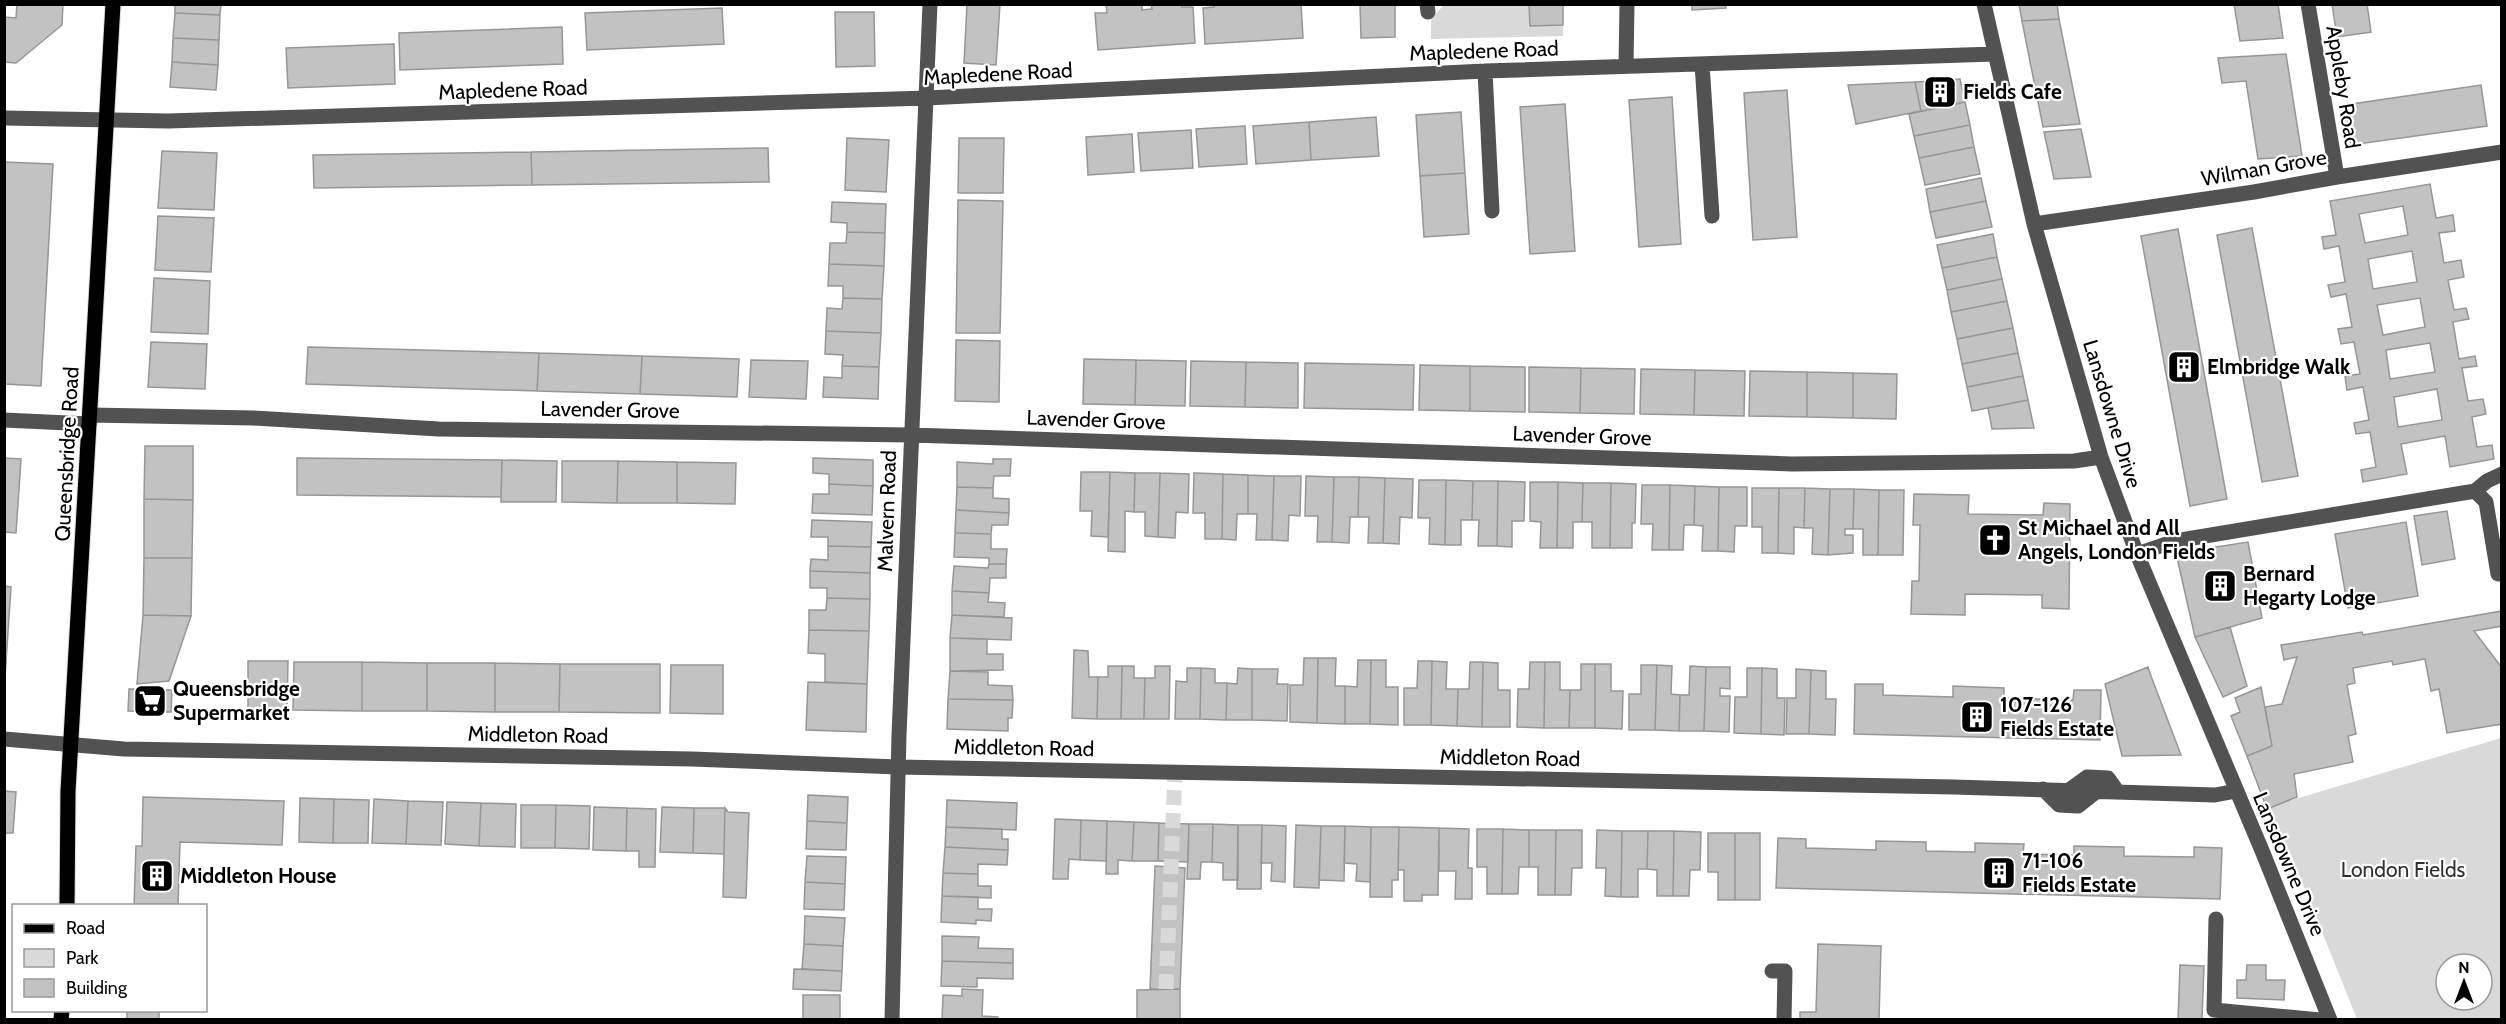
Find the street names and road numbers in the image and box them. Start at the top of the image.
street label: Appleby Road [2321,24,2366,150]
street label: Mapledene Road [1409,35,1559,66]
street label: Mapledene Road [923,57,1073,90]
street label: Mapledene Road [438,74,588,105]
street label: Wilman Grove [2199,144,2329,191]
street label: Lansdowne Drive [2078,337,2147,491]
street label: Queensbridge Road [49,366,84,542]
street label: Lavender Grove [540,396,680,423]
street label: Lavender Grove [1026,405,1166,434]
street label: Lavender Grove [1512,421,1652,450]
street label: Malvern Road [872,450,901,572]
street label: Middleton Road [467,721,609,748]
street label: Middleton Road [953,734,1095,761]
street label: Middleton Road [1439,744,1581,771]
street label: Lansdowne Drive [2248,788,2331,940]

